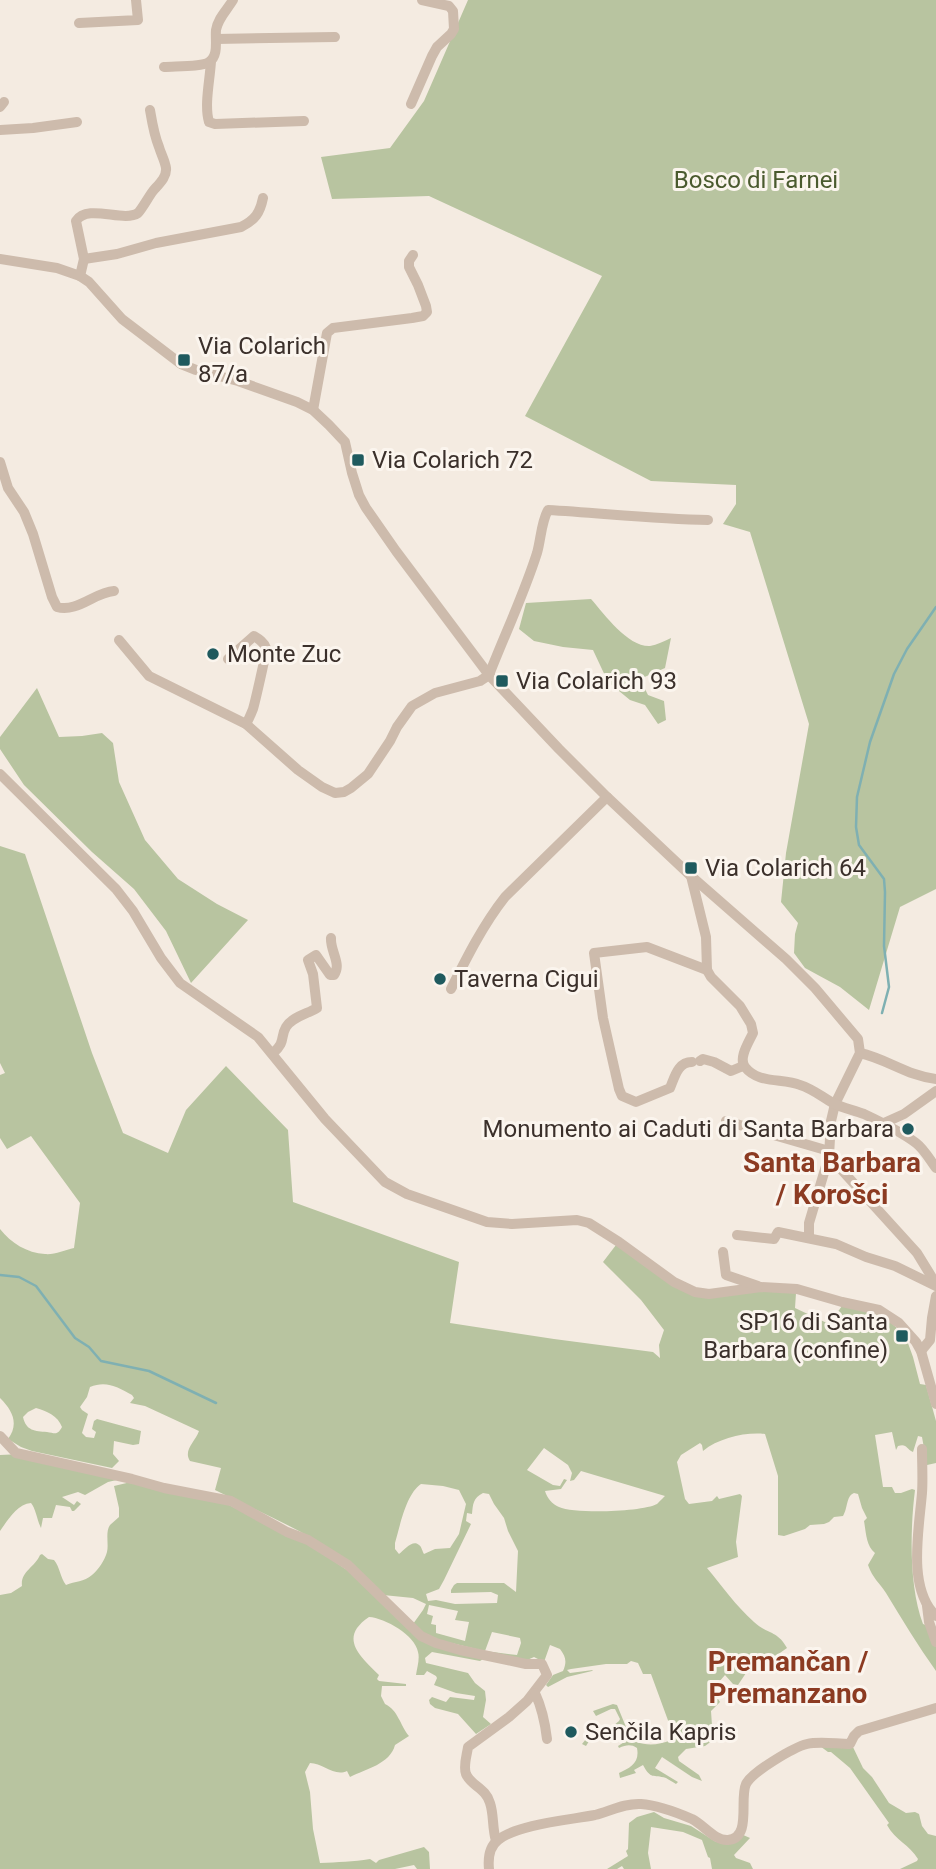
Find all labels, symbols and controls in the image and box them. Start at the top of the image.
park label: Bosco di Farnei [674,166,838,194]
place label: Via Colarich 87/a [198,332,326,388]
marker: Via Colarich 87/a [176,352,192,368]
place label: Via Colarich 72 [372,446,533,474]
marker: Via Colarich 72 [350,452,366,468]
place label: Monte Zuc [227,640,341,668]
marker: Monte Zuc [205,646,221,662]
place label: Via Colarich 93 [516,667,677,695]
marker: Via Colarich 93 [494,673,510,689]
place label: Via Colarich 64 [705,854,866,882]
marker: Via Colarich 64 [683,860,699,876]
place label: Taverna Cigui [454,965,598,993]
marker: Taverna Cigui [432,971,448,987]
place label: Monumento ai Caduti di Santa Barbara [483,1115,894,1143]
marker: Monumento ai Caduti di Santa Barbara [900,1121,916,1137]
district label: Santa Barbara / Korošci [743,1146,921,1211]
place label: SP16 di Santa Barbara (confine) [703,1308,888,1364]
marker: SP16 di Santa Barbara (confine) [894,1328,910,1344]
district label: Premančan / Premanzano [708,1645,869,1710]
place label: Senčila Kapris [585,1718,736,1746]
marker: Senčila Kapris [563,1724,579,1740]

